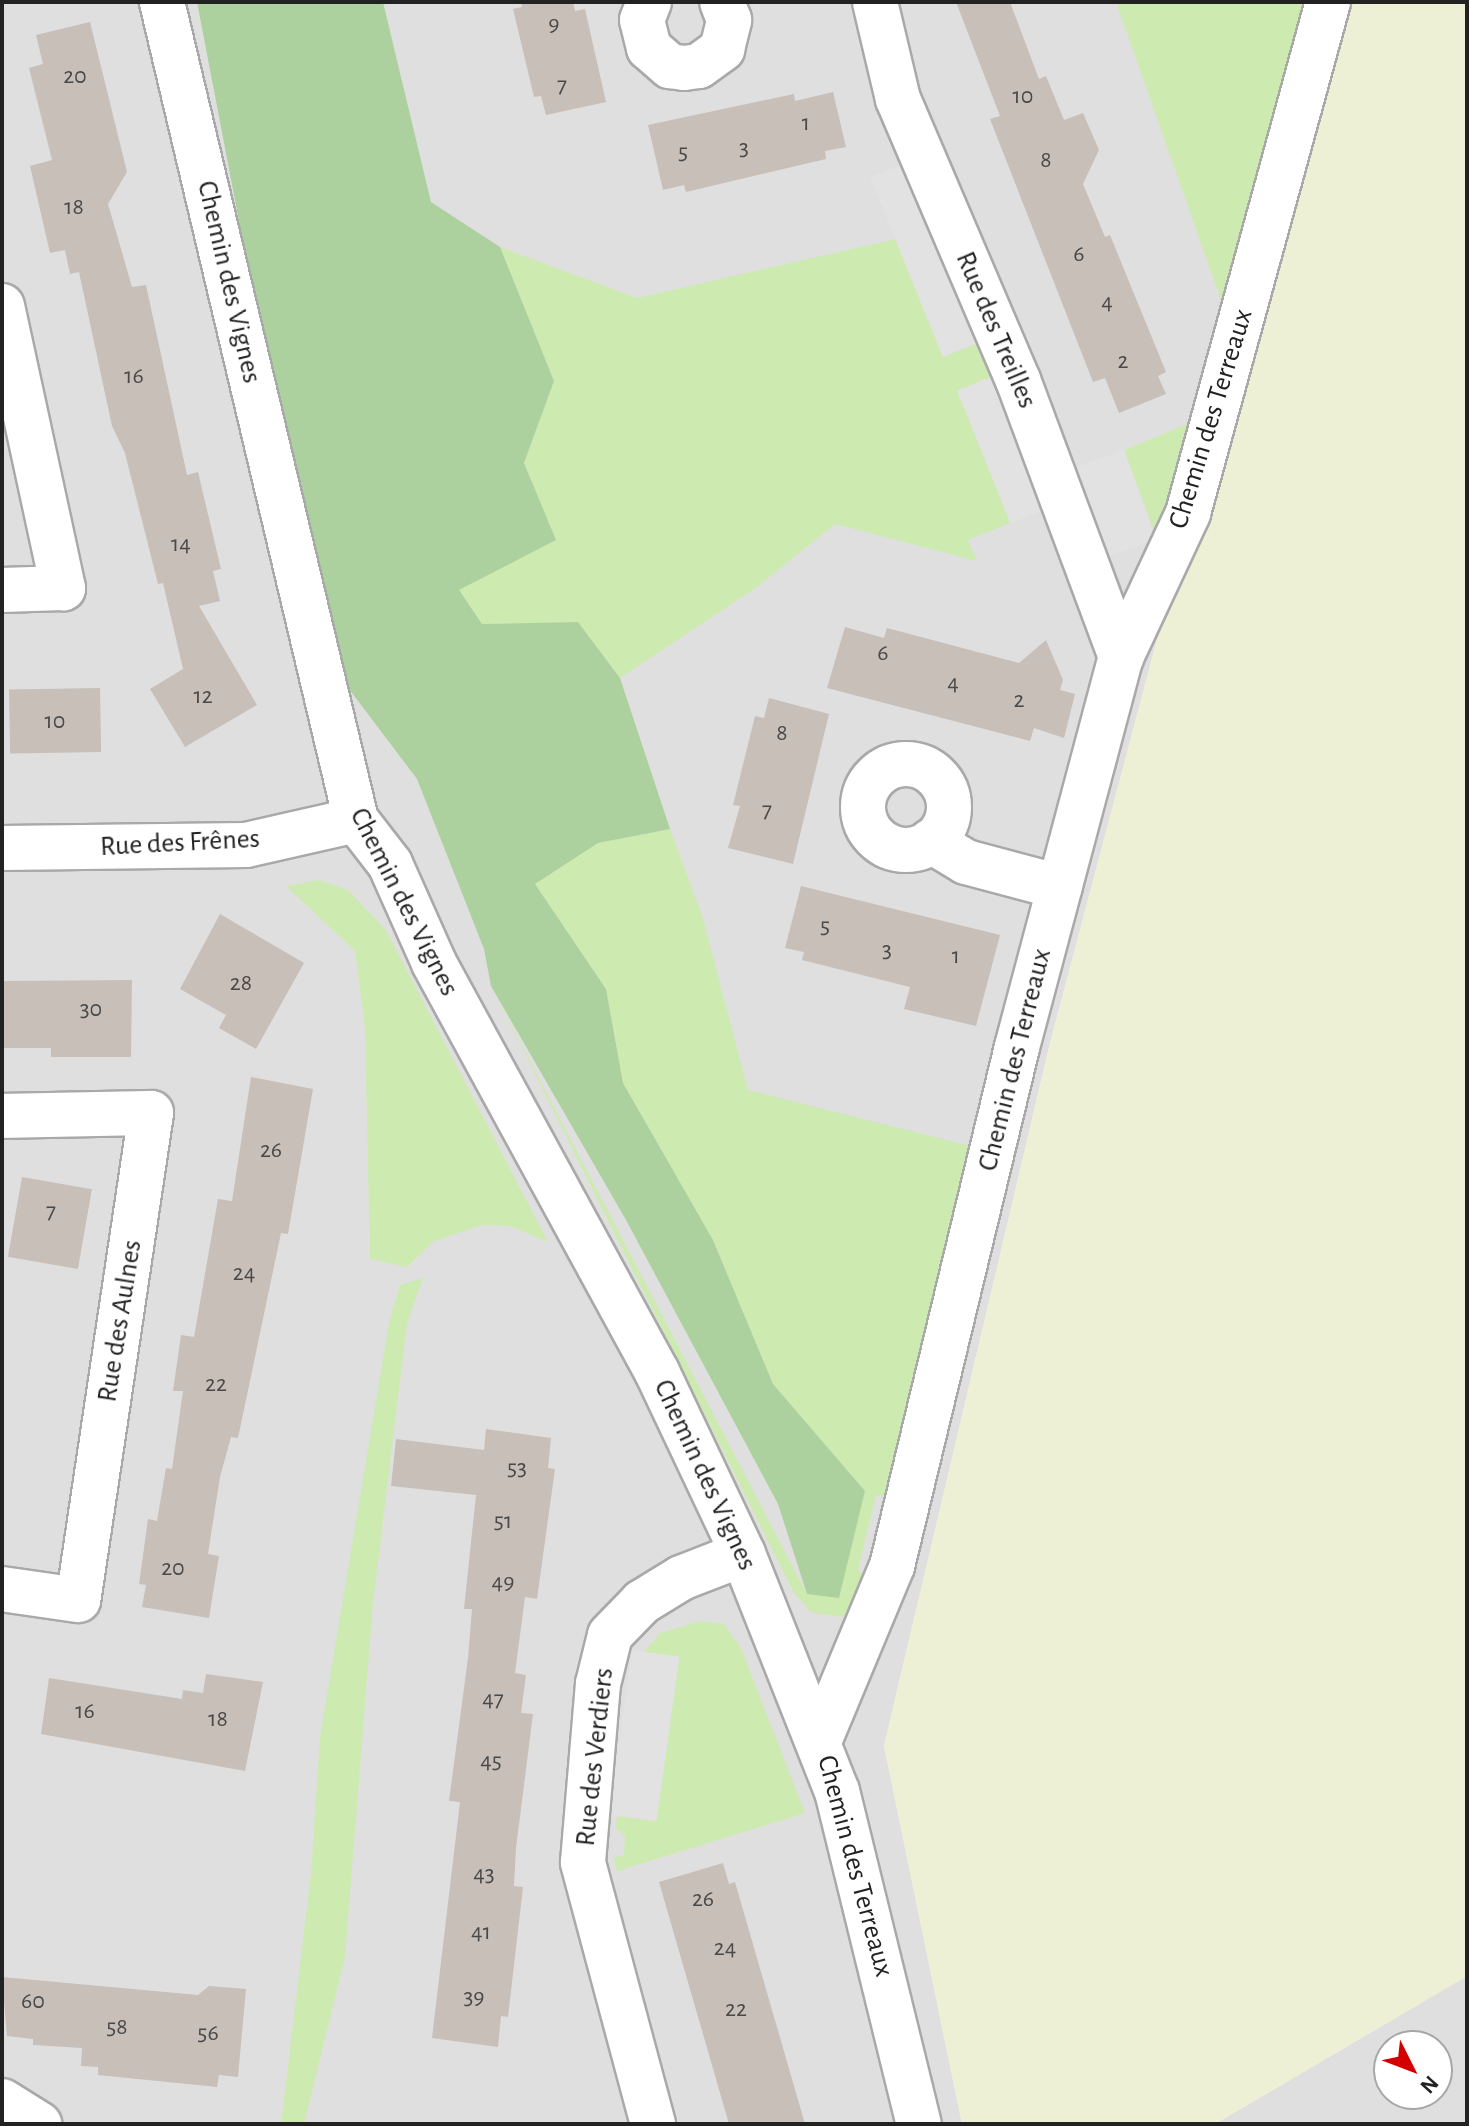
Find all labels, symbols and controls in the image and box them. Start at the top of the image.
house number: 9 [548,11,560,39]
house number: 20 [63,63,87,91]
house number: 7 [557,72,567,100]
house number: 10 [1013,83,1033,111]
house number: 1 [802,110,810,138]
house number: 3 [739,135,749,163]
house number: 5 [678,139,688,167]
house number: 8 [1040,147,1052,175]
street label: Chemin des Vignes [189,178,269,386]
house number: 18 [64,194,84,222]
house number: 6 [1073,241,1085,269]
street label: Rue des Treilles [948,247,1044,413]
house number: 4 [1101,289,1113,317]
street label: Chemin des Terreaux [1162,305,1260,533]
house number: 2 [1118,348,1128,376]
house number: 16 [124,363,144,391]
house number: 14 [171,531,191,559]
house number: 6 [877,640,889,668]
house number: 4 [947,670,959,698]
house number: 12 [193,683,213,711]
house number: 2 [1014,687,1024,715]
house number: 10 [45,708,65,736]
house number: 8 [776,720,788,748]
house number: 7 [762,797,772,825]
street label: Chemin des Vignes [342,802,466,1002]
street label: Rue des Frênes [99,822,261,864]
house number: 5 [820,913,830,941]
house number: 3 [882,937,892,965]
house number: 1 [952,943,960,971]
street label: Chemin des Terreaux [971,945,1059,1175]
house number: 28 [230,970,252,998]
house number: 30 [80,996,102,1024]
house number: 26 [260,1137,282,1165]
house number: 7 [46,1198,56,1226]
street label: Rue des Aulnes [91,1238,149,1404]
house number: 24 [233,1260,255,1288]
house number: 22 [205,1371,227,1399]
street label: Chemin des Vignes [646,1374,764,1576]
house number: 53 [507,1455,527,1483]
house number: 51 [494,1508,512,1536]
house number: 20 [161,1555,185,1583]
house number: 49 [492,1569,514,1597]
street label: Rue des Verdiers [569,1666,621,1848]
house number: 47 [482,1686,504,1714]
house number: 16 [75,1698,95,1726]
house number: 18 [208,1706,228,1734]
house number: 45 [480,1748,502,1776]
street label: Chemin des Terreaux [809,1752,901,1980]
house number: 43 [473,1861,495,1889]
house number: 26 [692,1886,714,1914]
house number: 41 [471,1919,491,1947]
house number: 24 [714,1935,736,1963]
house number: 39 [463,1984,485,2012]
house number: 60 [21,1988,45,2016]
house number: 22 [725,1996,747,2024]
house number: 58 [106,2014,128,2042]
house number: 56 [197,2020,219,2048]
north arrow [1373,2030,1453,2110]
text: N [1416,2072,1443,2098]

